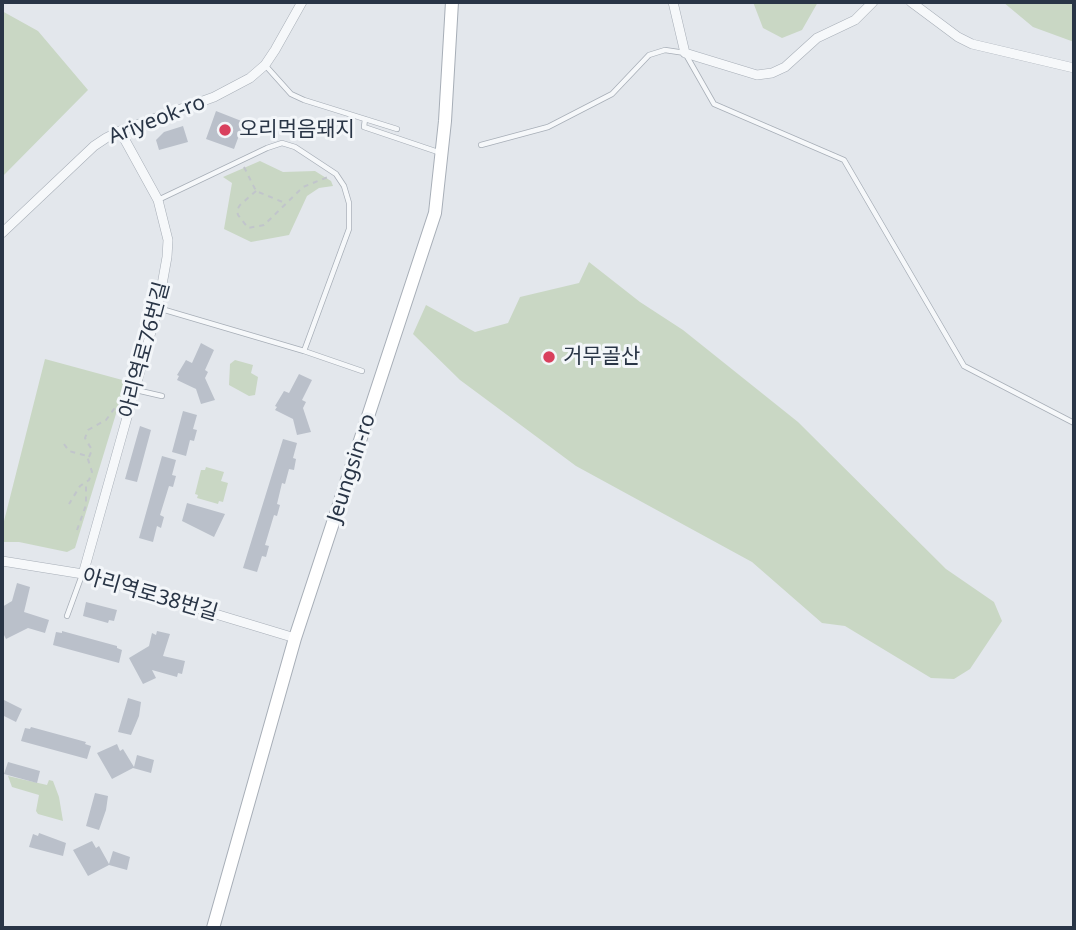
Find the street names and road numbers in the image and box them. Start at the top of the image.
street label: Ariyeok-ro [105,90,209,150]
street label: 아리역로76번길 [115,279,175,421]
street label: Jeungsin-ro [323,411,381,525]
street label: 아리역로38번길 [79,564,221,626]

